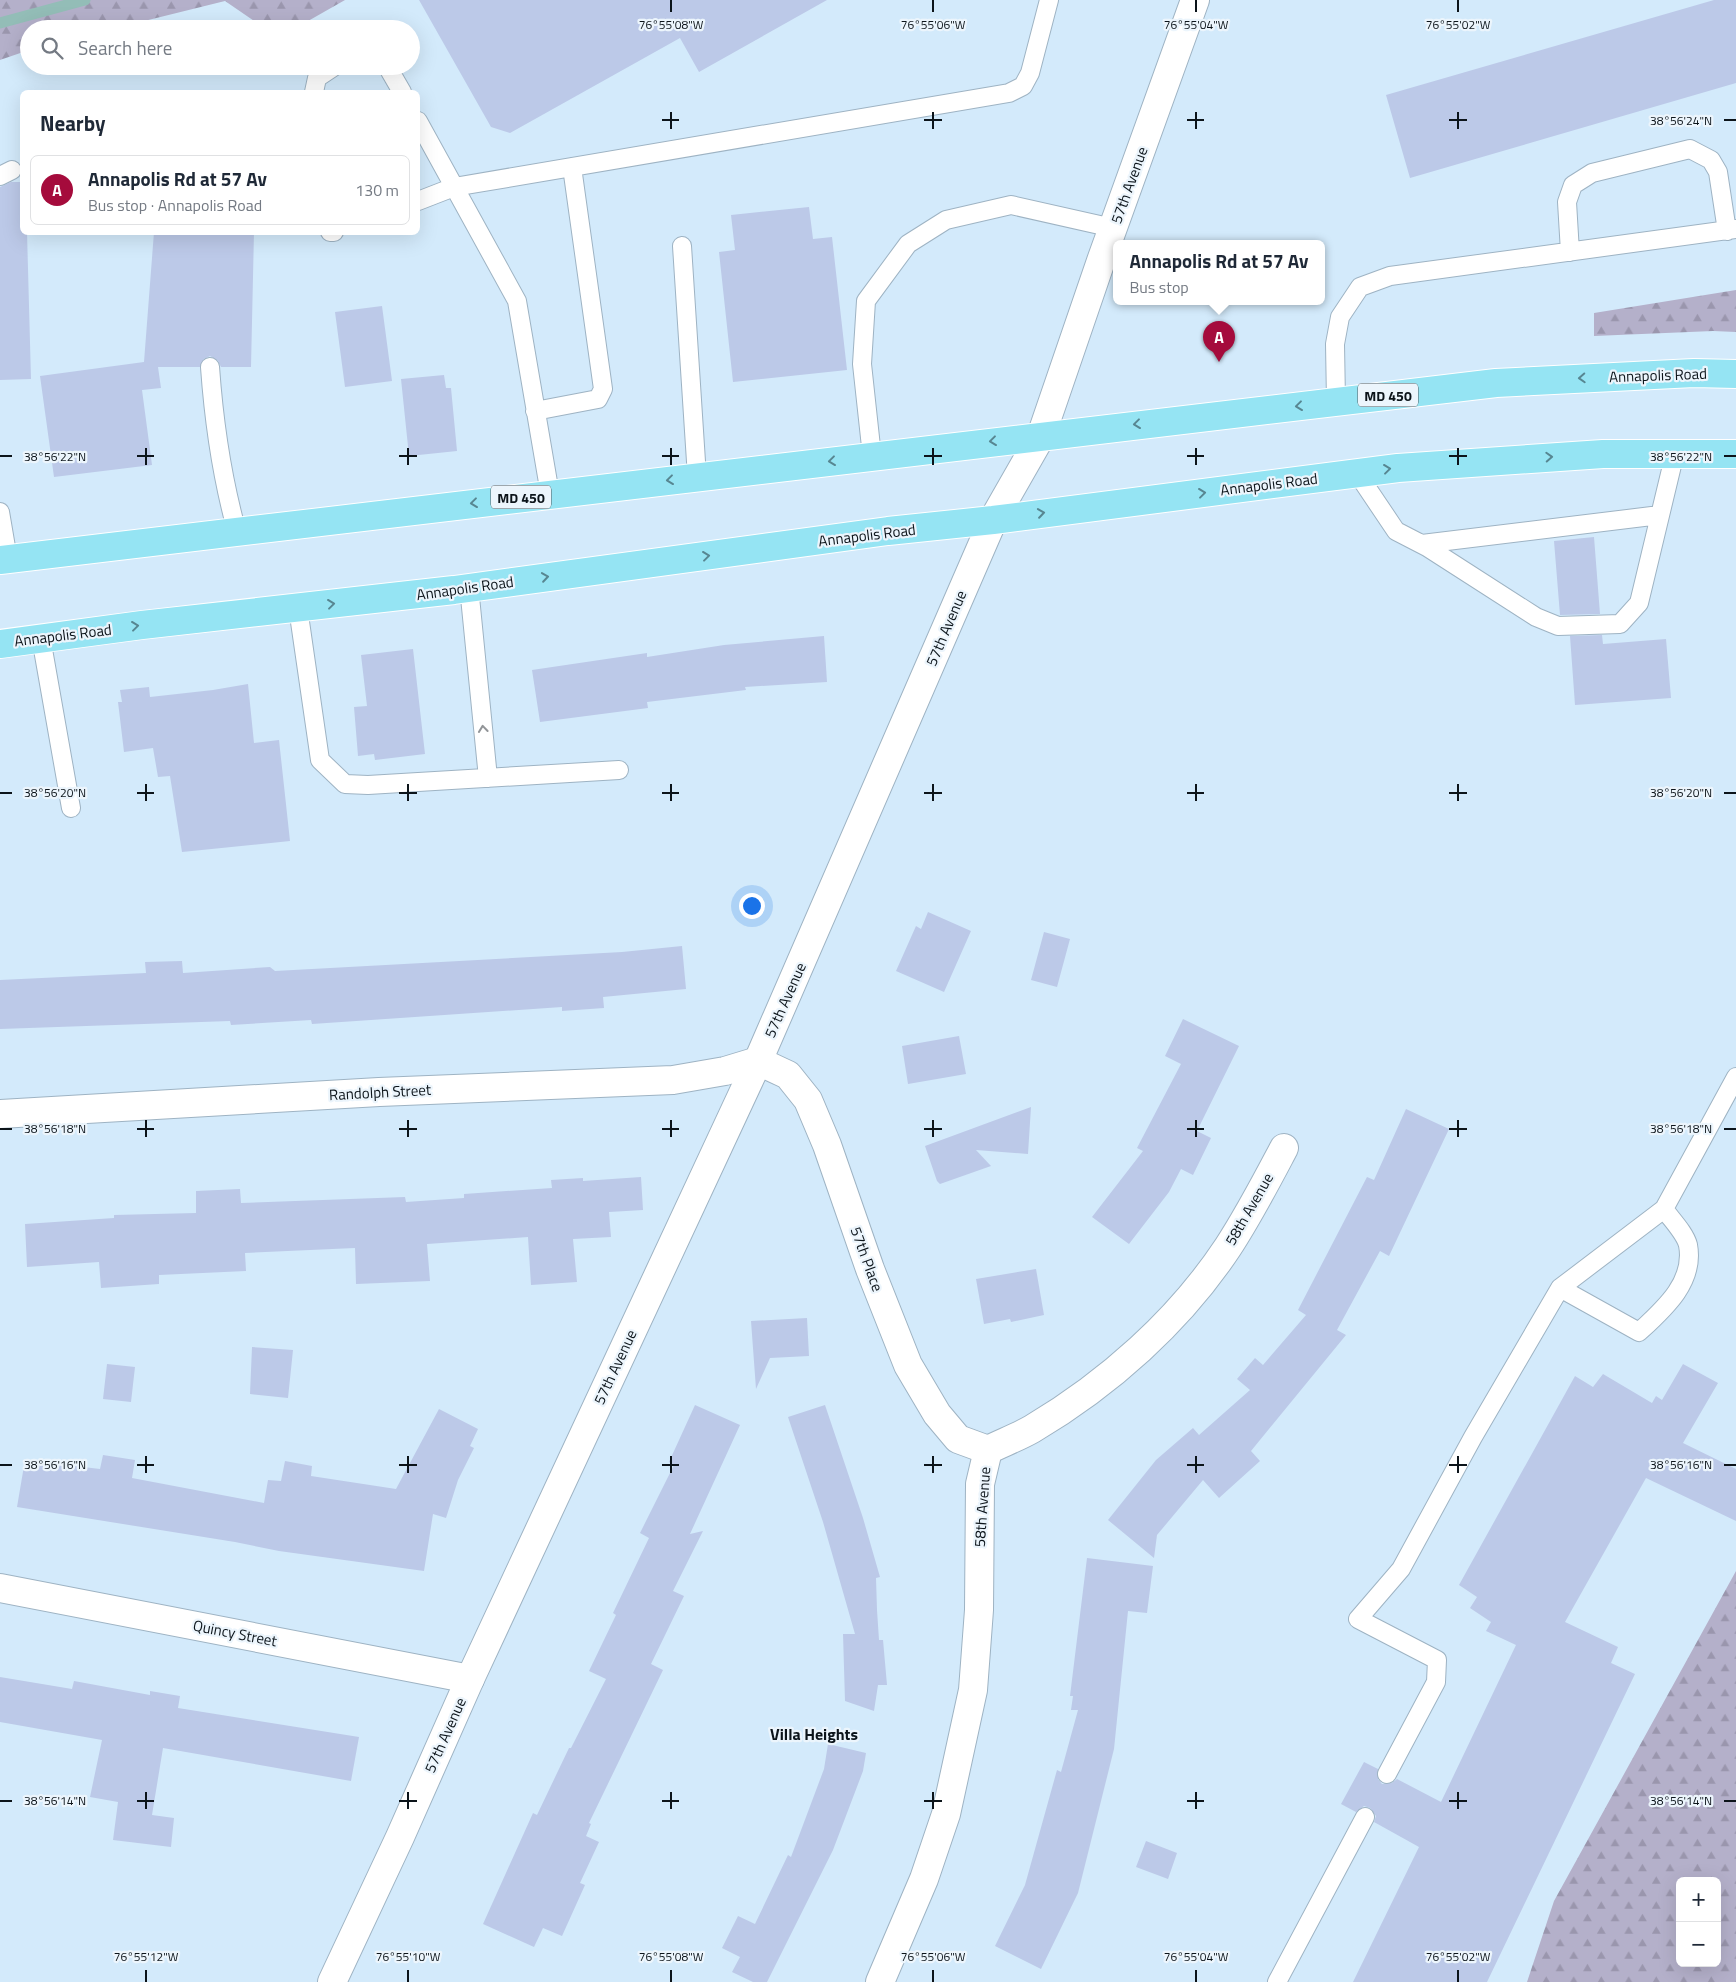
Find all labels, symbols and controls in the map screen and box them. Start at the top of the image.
text: 76°55'08"W [639,15,704,34]
text: 76°55'06"W [901,15,966,34]
text: 76°55'04"W [1164,15,1229,34]
text: 76°55'02"W [1426,15,1491,34]
search box [20,20,420,75]
text: Search here [78,33,172,62]
icon: search [38,34,66,62]
text: Nearby [40,107,105,139]
text: 38°56'24"N [1650,111,1712,130]
street label: 57th Avenue [1104,143,1154,227]
text: Annapolis Rd at 57 Av [88,164,267,193]
text: A [52,178,62,202]
text: 130 m [355,178,399,202]
text: Bus stop · Annapolis Road [88,193,262,217]
popup [1113,240,1325,305]
text: Annapolis Rd at 57 Av [1130,246,1308,275]
text: Bus stop [1130,275,1189,299]
pin: A [1203,321,1235,362]
street label: Annapolis Road [1609,362,1707,388]
one-way arrow [1578,373,1586,384]
road number: MD 450 [1358,384,1418,406]
one-way arrow [1295,400,1303,411]
one-way arrow [1133,418,1141,429]
one-way arrow [989,436,997,446]
text: 38°56'22"N [24,447,86,466]
text: 38°56'22"N [1650,447,1712,466]
one-way arrow [1546,452,1554,463]
one-way arrow [827,455,835,466]
one-way arrow [1383,465,1392,475]
street label: Annapolis Road [1219,467,1319,501]
one-way arrow [666,474,674,485]
road number: MD 450 [491,486,551,508]
one-way arrow [1199,488,1207,499]
one-way arrow [470,497,478,508]
one-way arrow [1037,509,1045,519]
street label: Annapolis Road [817,518,917,552]
one-way arrow [702,551,710,562]
street label: Annapolis Road [415,570,515,606]
one-way arrow [540,572,549,582]
street label: 57th Avenue [920,587,972,669]
one-way arrow [327,600,336,610]
street label: Annapolis Road [13,618,113,652]
one-way arrow [131,621,139,632]
one-way arrow [478,725,489,733]
text: 38°56'20"N [24,783,86,802]
text: 38°56'20"N [1650,783,1712,802]
your location [739,893,765,919]
street label: 57th Avenue [758,959,812,1041]
street label: Randolph Street [328,1078,432,1106]
text: 38°56'18"N [24,1119,86,1138]
text: 38°56'18"N [1650,1119,1712,1138]
street label: 58th Avenue [1219,1168,1279,1250]
street label: 57th Place [845,1223,889,1295]
street label: 57th Avenue [588,1326,642,1408]
text: 38°56'16"N [24,1455,86,1474]
text: 38°56'16"N [1650,1455,1712,1474]
street label: 58th Avenue [968,1466,996,1548]
street label: Quincy Street [191,1614,280,1653]
street label: 57th Avenue [418,1694,472,1776]
district label: Villa Heights [770,1722,858,1746]
text: 38°56'14"N [24,1791,86,1810]
text: 38°56'14"N [1650,1791,1712,1810]
map controls [1676,1877,1721,1967]
button: + [1676,1877,1721,1922]
button: − [1676,1922,1721,1967]
text: 76°55'12"W [114,1947,179,1966]
text: 76°55'10"W [376,1947,441,1966]
text: 76°55'08"W [639,1947,704,1966]
text: 76°55'06"W [901,1947,966,1966]
text: 76°55'04"W [1164,1947,1229,1966]
text: 76°55'02"W [1426,1947,1491,1966]

